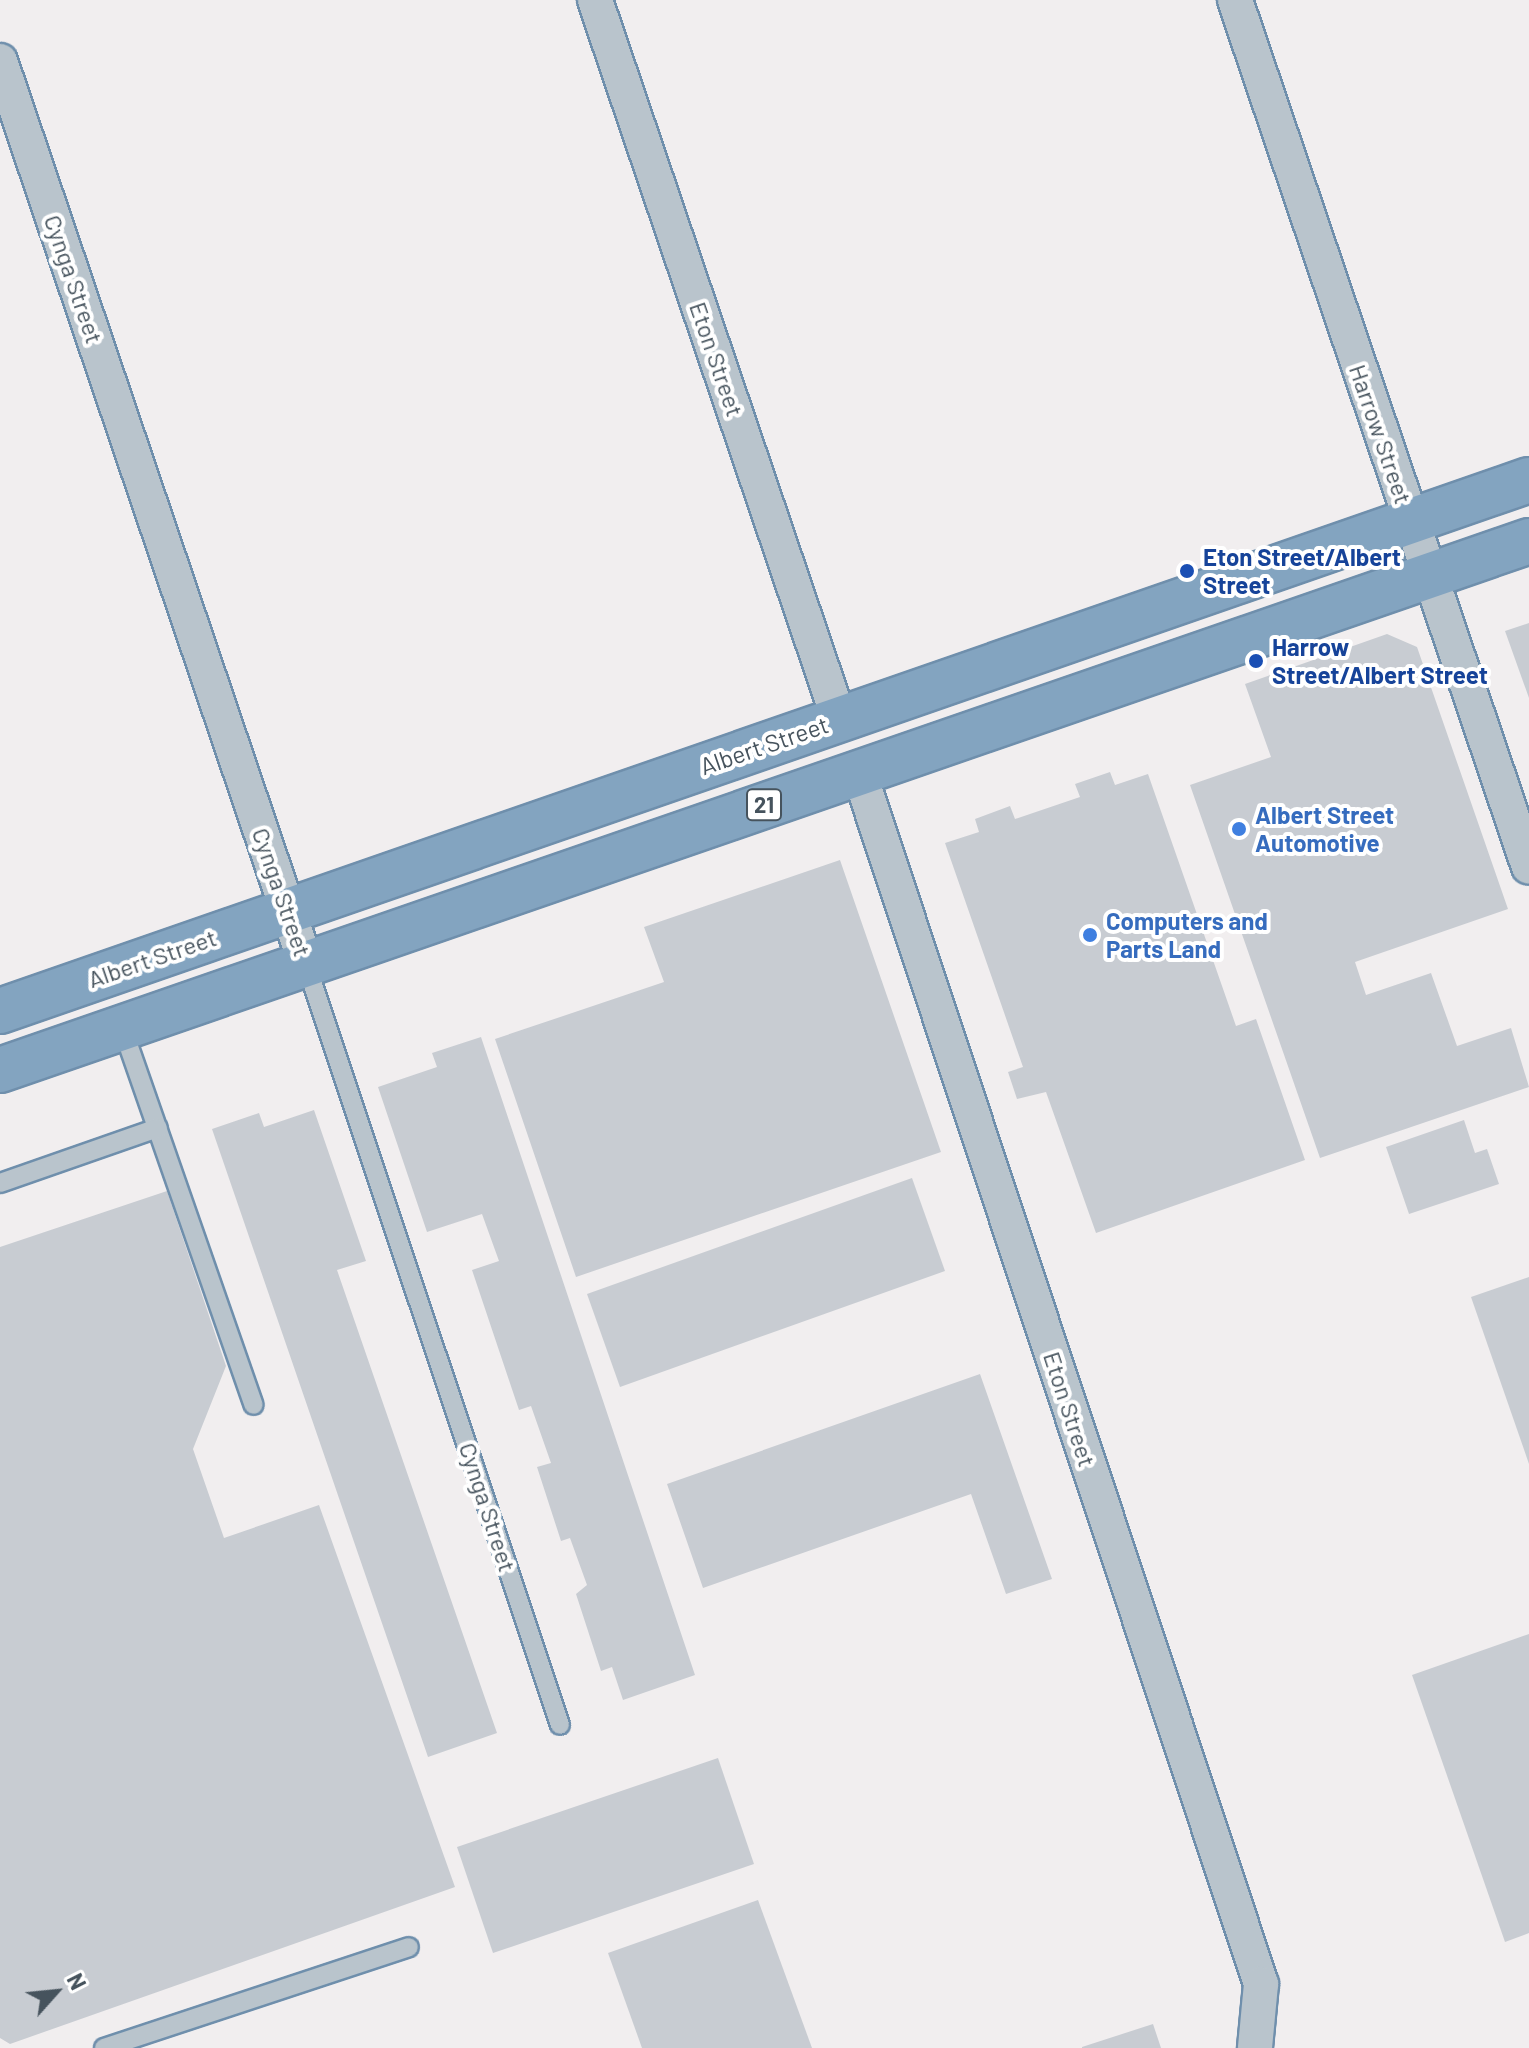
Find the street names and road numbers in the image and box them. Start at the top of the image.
street label: Cynga Street [39,211,109,347]
street label: Eton Street [684,298,750,420]
street label: Harrow Street [1344,361,1418,507]
street label: Albert Street [696,710,832,780]
road number: 21 [746,787,782,823]
street label: Cynga Street [247,824,317,960]
street label: Albert Street [84,923,220,993]
street label: Eton Street [1038,1348,1102,1470]
street label: Cynga Street [454,1439,522,1575]

